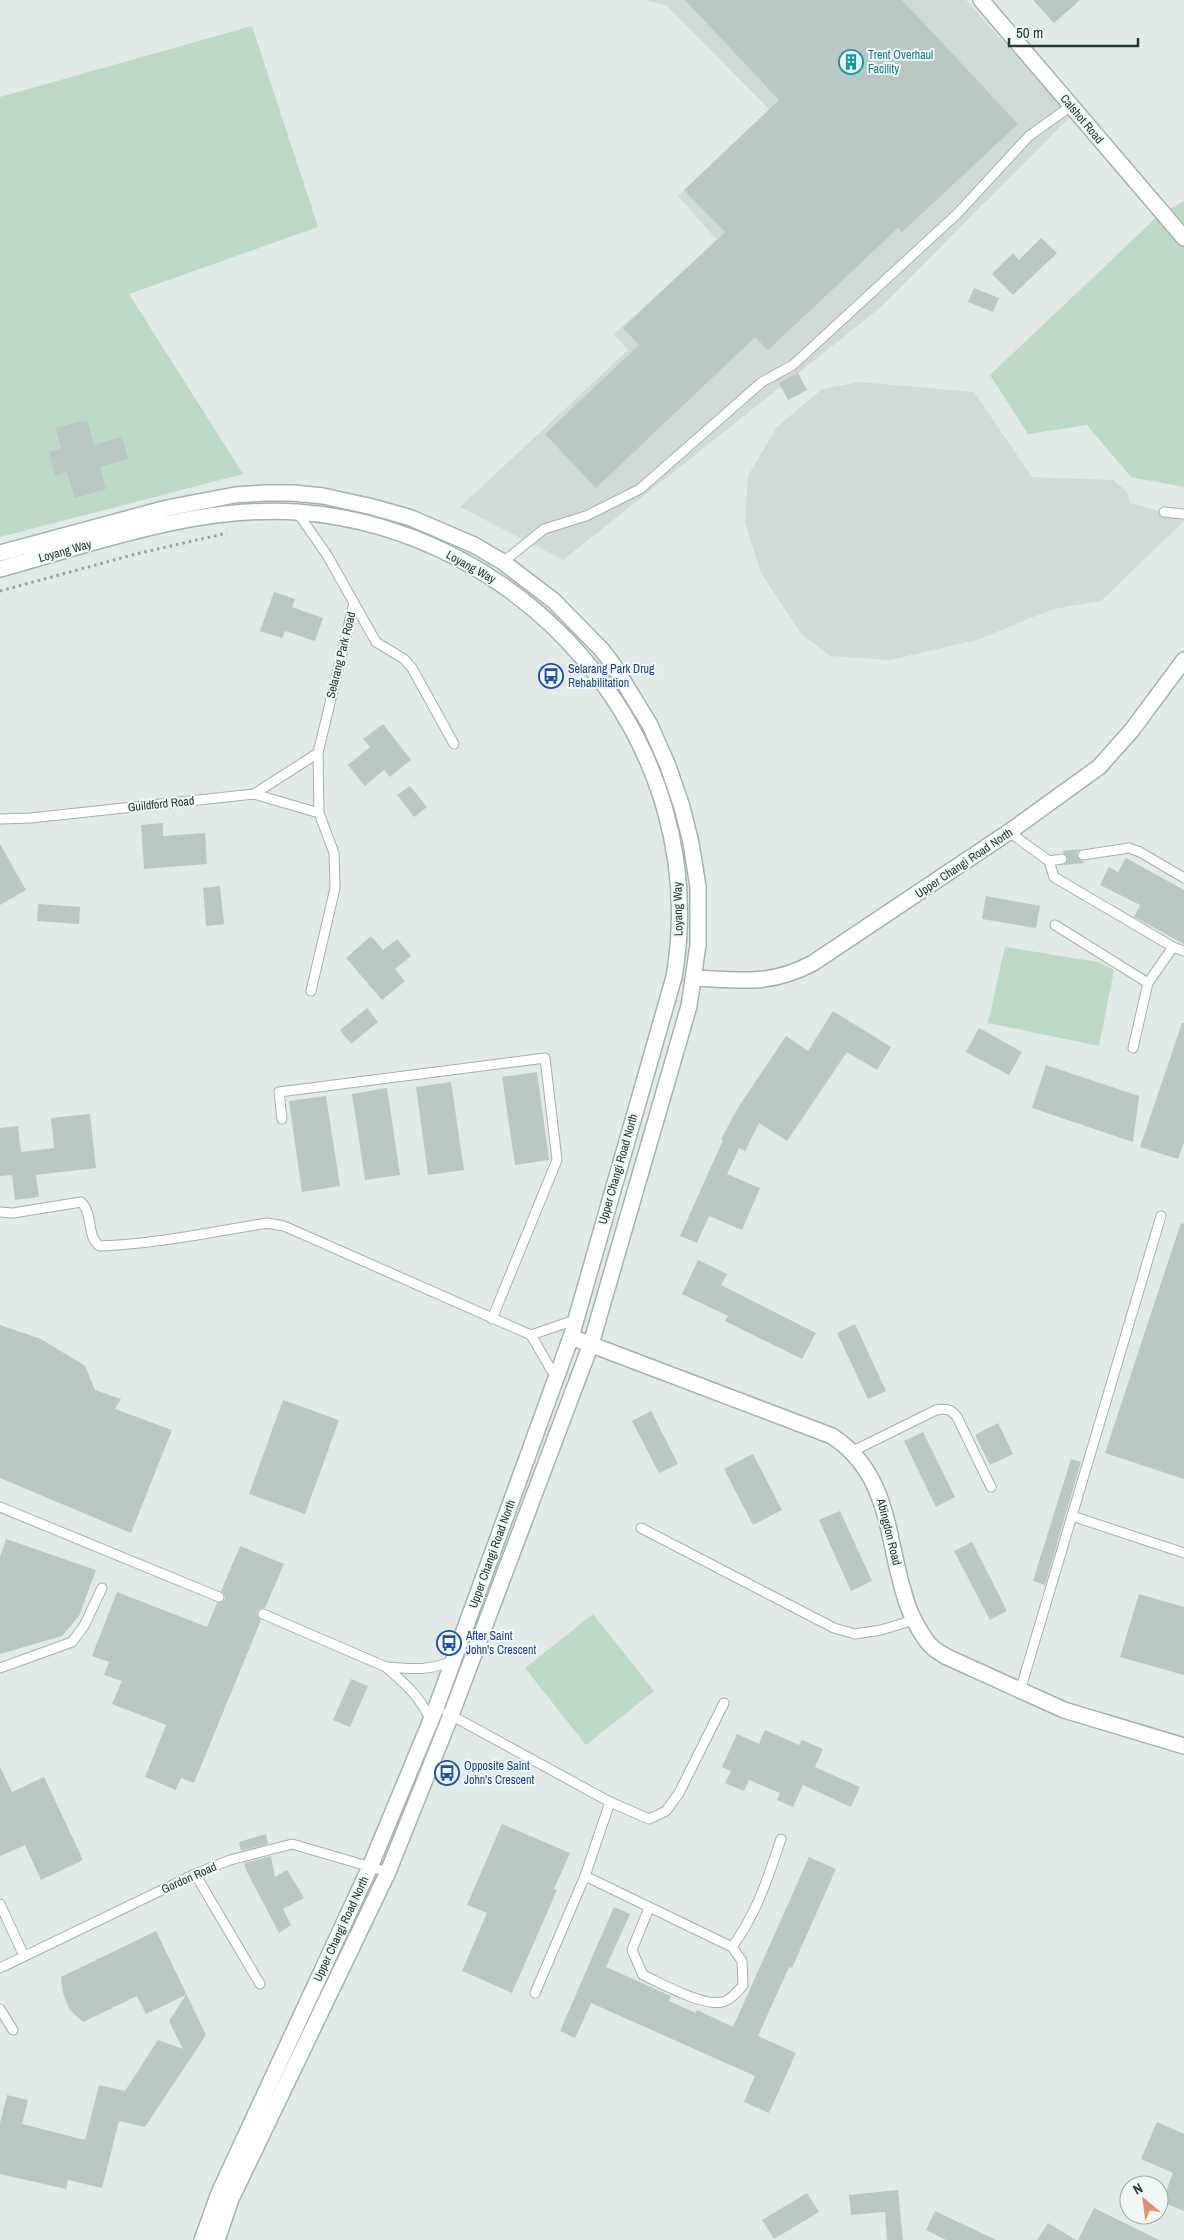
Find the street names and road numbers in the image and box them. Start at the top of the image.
street label: Calshot Road [1057,91,1107,147]
street label: Loyang Way [37,536,93,566]
street label: Loyang Way [443,547,499,587]
street label: Selarang Park Road [323,610,359,700]
street label: Guildford Road [127,793,195,815]
street label: Upper Changi Road North [912,824,1016,902]
street label: Loyang Way [670,882,686,936]
street label: Upper Changi Road North [595,1112,641,1226]
street label: Abingdon Road [873,1496,905,1567]
street label: Upper Changi Road North [465,1498,519,1610]
street label: Gordon Road [159,1859,219,1897]
street label: Upper Changi Road North [310,1874,372,1984]

